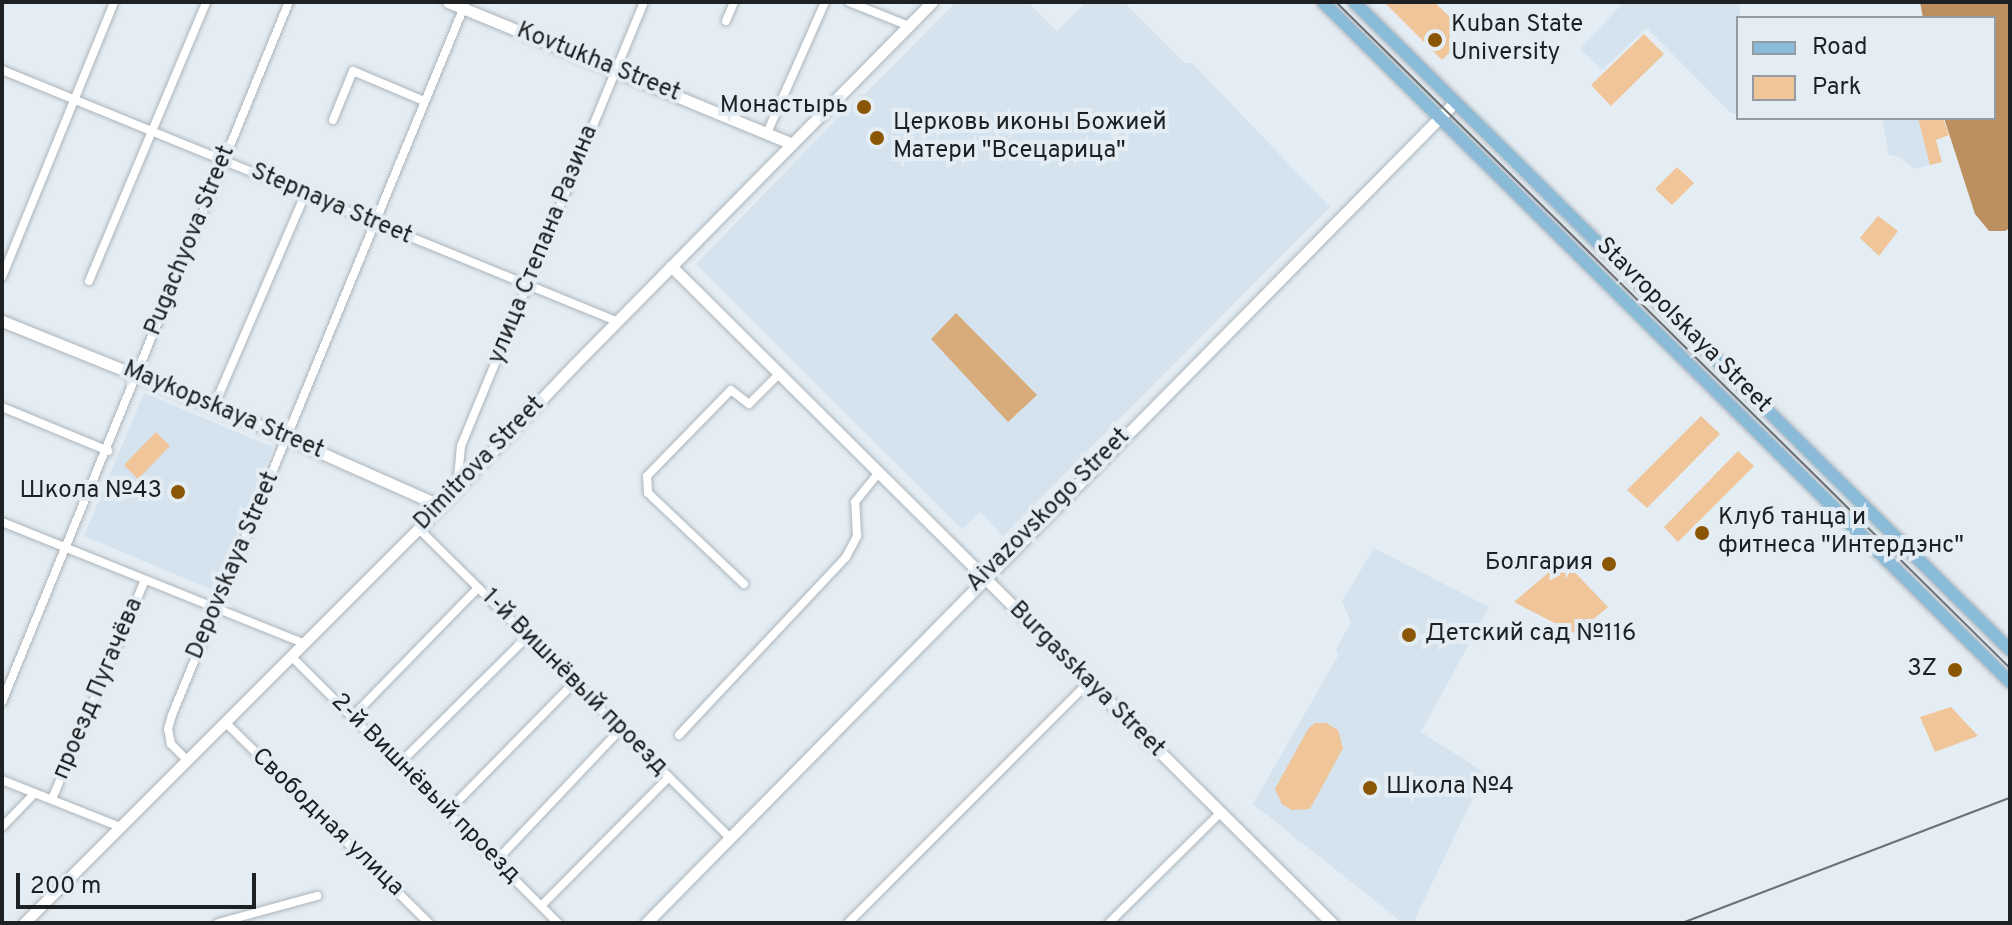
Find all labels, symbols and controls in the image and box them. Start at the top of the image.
place label: Kuban State University [1451,12,1583,68]
legend [1736,16,1996,120]
street label: Kovtukha Street [512,17,684,109]
marker: Kuban State University [1426,31,1444,49]
text: Road [1812,33,1868,63]
text: Park [1812,73,1862,103]
place label: Монастырь [720,93,848,121]
marker: Монастырь [855,98,873,116]
place label: Церковь иконы Божией Матери "Всецарица" [893,110,1167,166]
street label: улица Степана Разина [483,121,605,369]
marker: Церковь иконы Божией Матери "Всецарица" [868,129,886,147]
street label: Pugachyova Street [140,142,242,340]
street label: Stepnaya Street [246,158,416,252]
street label: Stavropolskaya Street [1589,232,1777,420]
street label: Maykopskaya Street [118,356,328,466]
street label: Dimitrova Street [409,391,551,537]
street label: Aivazovskogo Street [961,423,1137,599]
street label: Depovskaya Street [182,468,286,664]
place label: Школа №43 [20,478,162,506]
marker: Школа №43 [169,483,187,501]
place label: Клуб танца и фитнеса "Интердэнс" [1718,505,1964,561]
marker: Клуб танца и фитнеса "Интердэнс" [1693,524,1711,542]
place label: Болгария [1485,550,1593,578]
marker: Болгария [1600,555,1618,573]
street label: 1-й Вишнёвый проезд [475,584,673,782]
street label: проезд Пугачёва [48,594,150,784]
street label: Burgasskaya Street [1002,596,1170,764]
place label: Детский сад №116 [1425,621,1636,649]
marker: Детский сад №116 [1400,626,1418,644]
place label: 3Z [1907,656,1937,684]
marker: 3Z [1944,659,1966,681]
street label: 2-й Вишнёвый проезд [324,688,526,890]
street label: Свободная улица [245,743,409,903]
place label: Школа №4 [1386,774,1514,802]
marker: Школа №4 [1361,779,1379,797]
scale bar [20,857,260,907]
text: 200 m [30,872,101,902]

